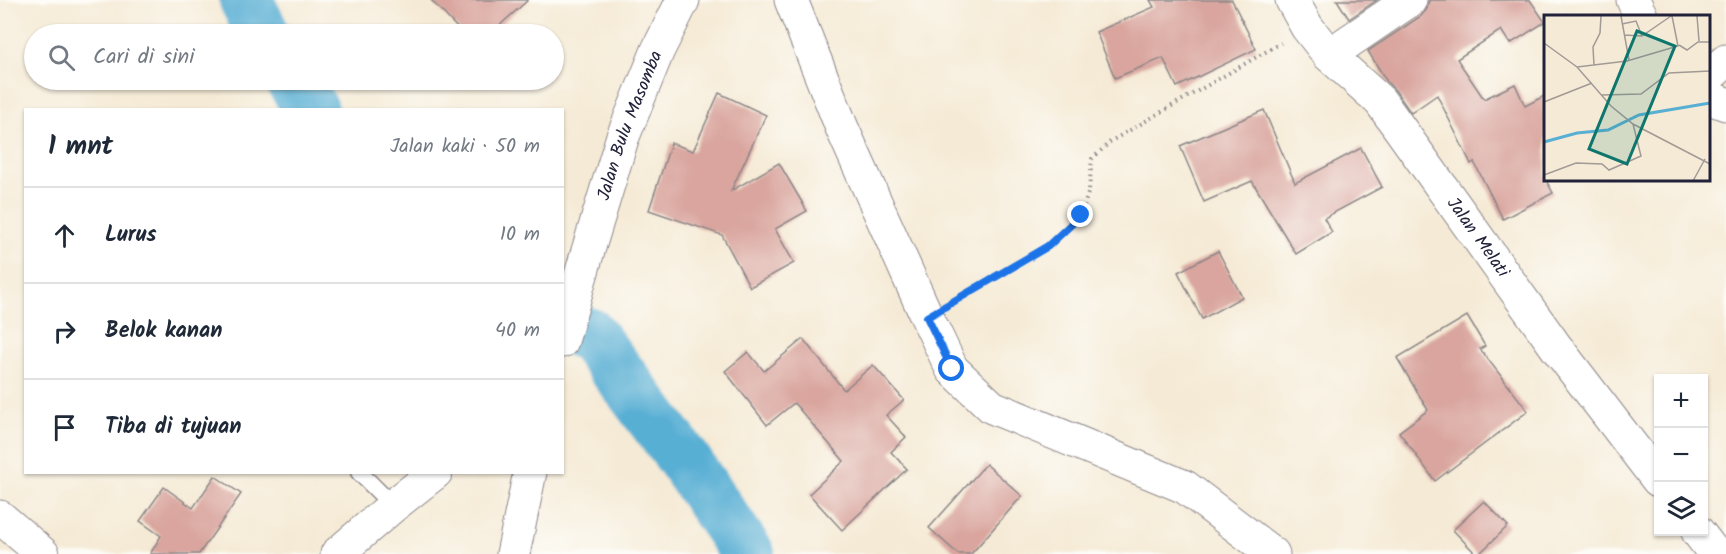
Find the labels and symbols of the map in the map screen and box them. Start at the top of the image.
inset map [1544,15,1711,182]
street label: Jalan Bulu Masomba [590,46,671,204]
street label: Jalan Melati [1439,191,1517,284]
route end [1067,201,1093,227]
route start [938,355,964,381]

